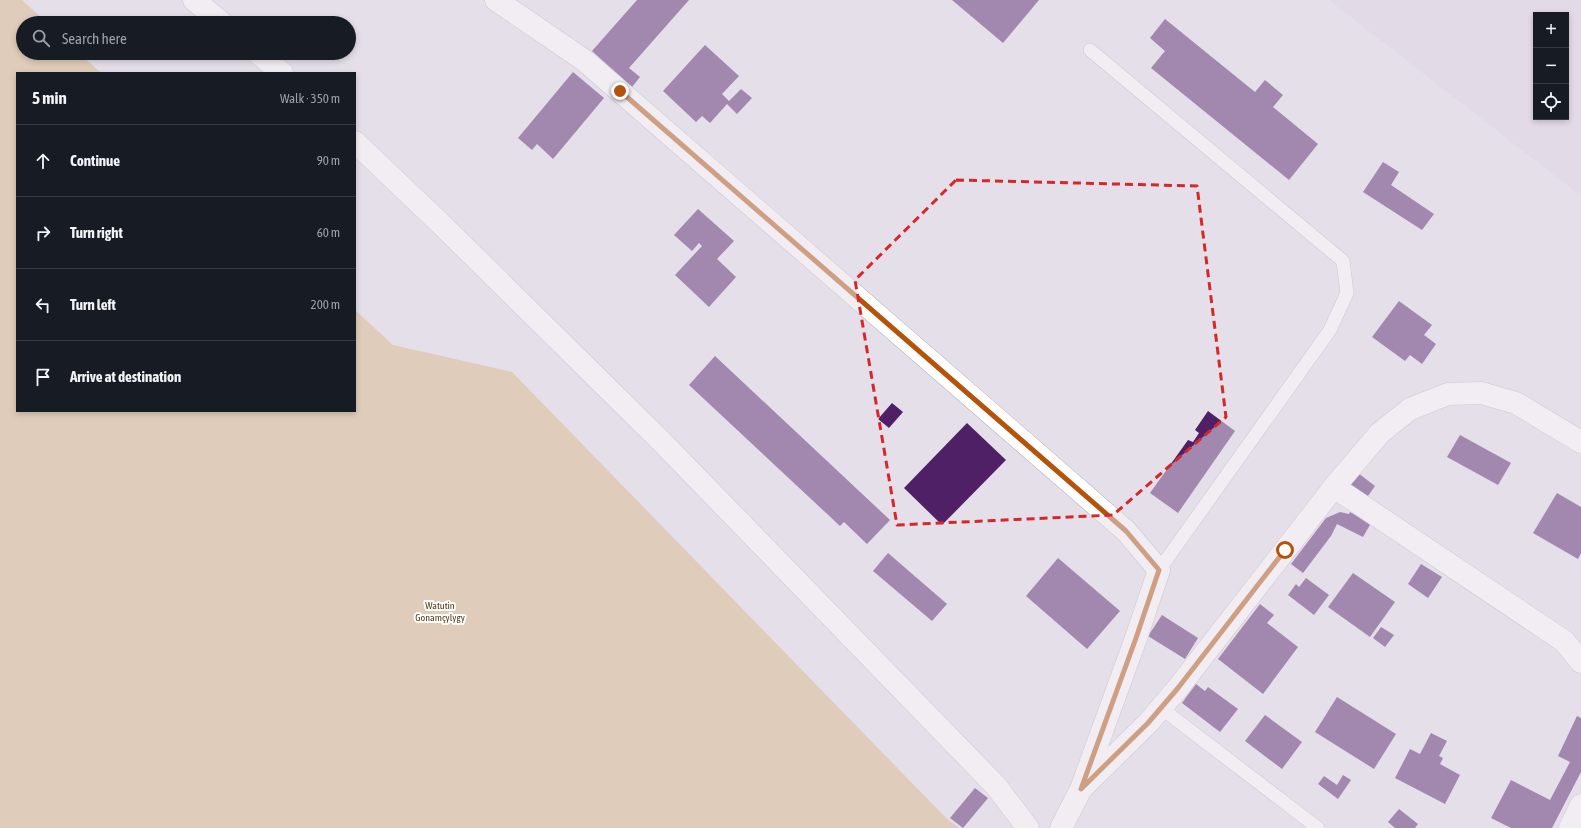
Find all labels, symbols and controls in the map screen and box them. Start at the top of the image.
map controls [1533,12,1569,120]
button: + [1533,12,1569,48]
search box [16,16,356,60]
icon: search [30,27,52,49]
text: Search here [62,30,127,47]
button: − [1533,48,1569,84]
route end [611,82,629,100]
button: locate [1533,84,1569,120]
text: 5 min [32,88,67,108]
text: Walk · 350 m [280,91,340,106]
icon: ahead [32,150,54,172]
text: Continue [70,152,120,169]
text: 90 m [317,153,340,168]
icon: right [32,222,54,244]
text: Turn right [70,224,123,241]
text: 60 m [317,225,340,240]
icon: left [32,294,54,316]
text: Turn left [70,296,116,313]
text: 200 m [311,297,340,312]
icon: arrive [32,366,54,388]
text: Arrive at destination [70,368,181,385]
route start [1276,541,1294,559]
park label: Watutin Gonamçylygy [415,600,465,623]

